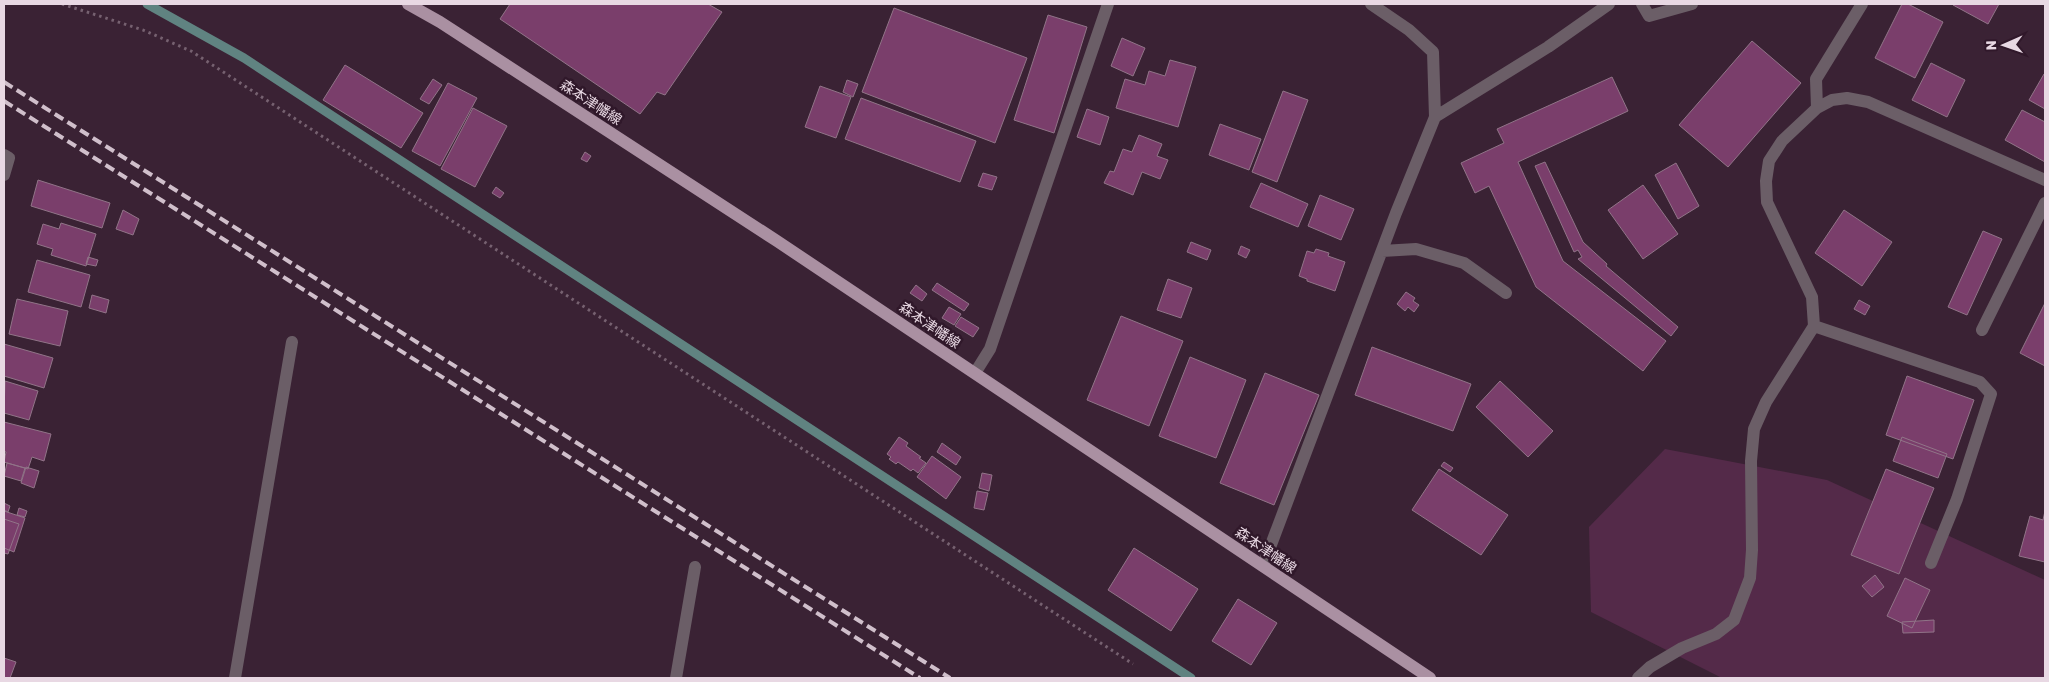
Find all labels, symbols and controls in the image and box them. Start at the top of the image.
north arrow [1979,20,2029,70]
text: N [1983,40,2000,51]
street label: 森本津幡線 [557,76,625,129]
street label: 森本津幡線 [896,299,963,352]
street label: 森本津幡線 [1232,524,1299,577]

